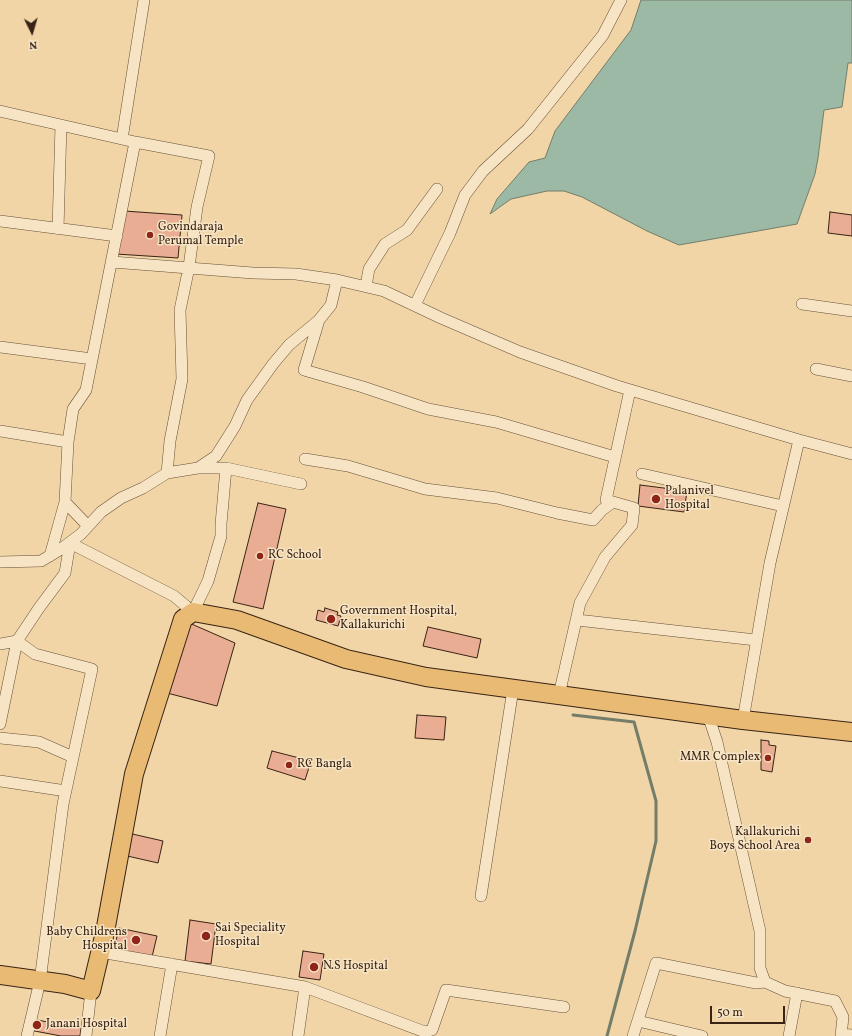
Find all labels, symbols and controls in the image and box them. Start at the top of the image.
north arrow [12,12,52,52]
text: N [28,37,38,52]
place label: Govindaraja Perumal Temple [158,221,243,249]
marker: Govindaraja Perumal Temple [145,230,155,240]
place label: Palanivel Hospital [665,485,714,513]
marker: Palanivel Hospital [650,493,662,505]
place label: RC School [268,549,322,563]
marker: RC School [255,551,265,561]
place label: Government Hospital, Kallakurichi [340,605,457,633]
marker: Government Hospital, Kallakurichi [325,613,337,625]
place label: MMR Complex [680,751,760,765]
marker: MMR Complex [763,753,773,763]
place label: RC Bangla [297,758,352,772]
marker: RC Bangla [284,760,294,770]
place label: Kallakurichi Boys School Area [710,826,800,854]
marker: Kallakurichi Boys School Area [803,835,813,845]
place label: Sai Speciality Hospital [215,922,286,950]
place label: Baby Childrens Hospital [46,926,127,954]
marker: Sai Speciality Hospital [200,930,212,942]
marker: Baby Childrens Hospital [130,934,142,946]
place label: N.S Hospital [323,960,388,974]
marker: N.S Hospital [308,961,320,973]
scale bar [712,998,787,1024]
text: 50 m [717,1005,743,1021]
place label: Janani Hospital [46,1018,127,1032]
marker: Janani Hospital [31,1019,43,1031]

